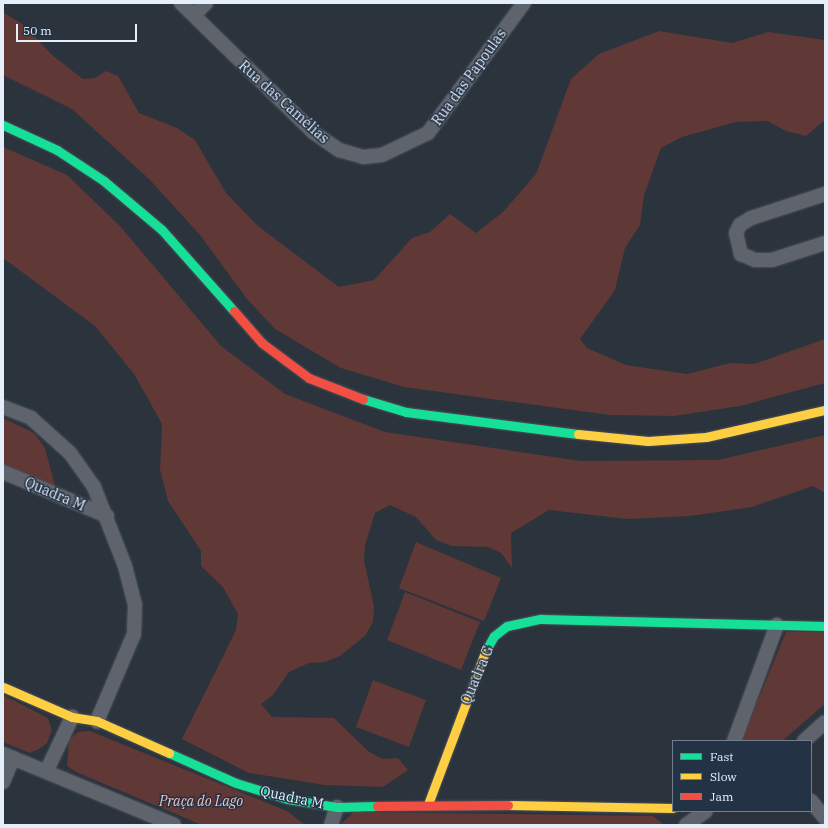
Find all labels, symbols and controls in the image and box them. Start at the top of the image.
scale bar [18,16,139,42]
text: 50 m [23,23,52,38]
street label: Rua das Papoulas [428,25,510,129]
street label: Rua das Camélias [235,57,333,147]
street label: Quadra M [22,474,88,514]
street label: Quadra G [457,643,497,707]
legend [672,740,812,812]
text: Fast [710,749,734,764]
text: Slow [710,769,737,784]
street label: Quadra M [259,782,325,812]
text: Jam [710,789,733,804]
park label: Praça do Lago [159,793,243,809]

